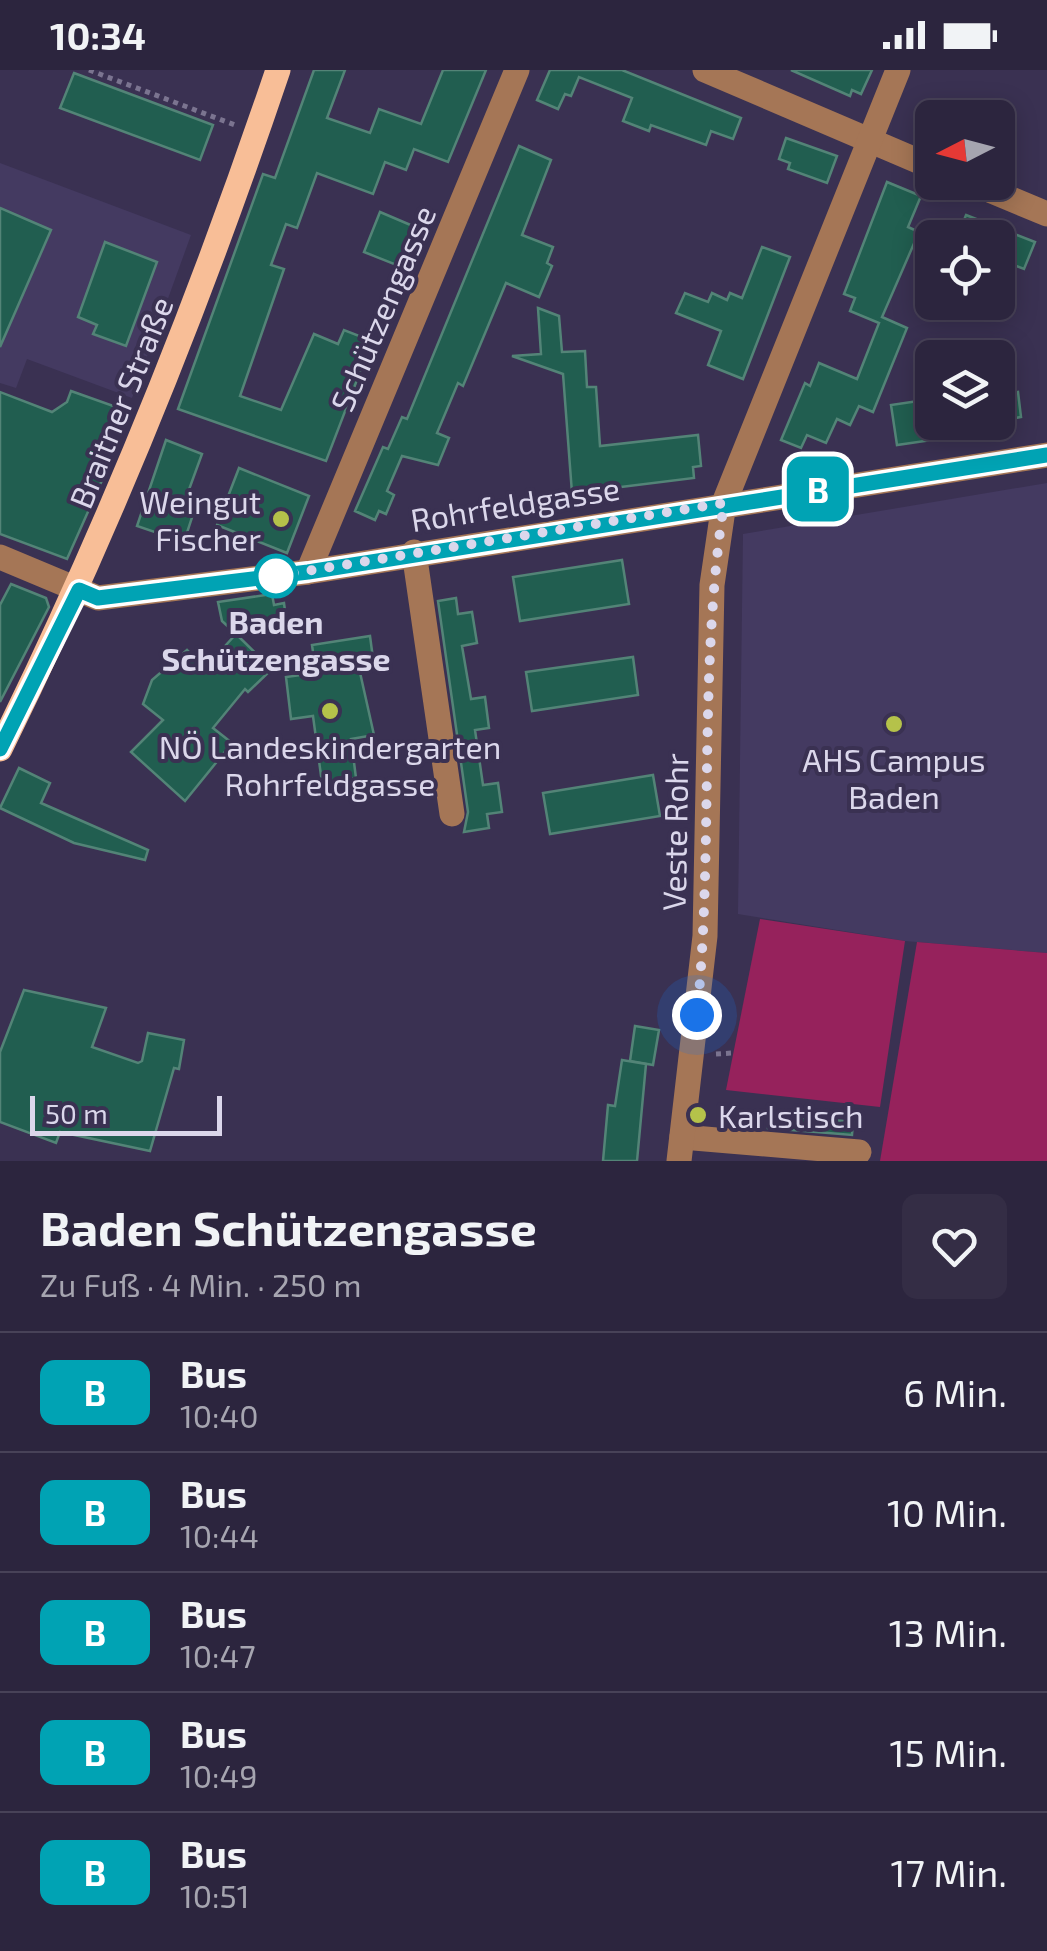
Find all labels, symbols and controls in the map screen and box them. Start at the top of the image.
text: 10:34 [50,12,146,58]
north arrow [915,100,1015,200]
map controls [915,100,1015,440]
street label: Schützengasse [322,199,442,417]
button: locate [915,220,1015,320]
street label: Braitner Straße [60,291,180,513]
button: layers [915,340,1015,440]
line badge: B [786,456,850,522]
street label: Rohrfeldgasse [408,468,622,538]
text: B [807,468,829,510]
place label: Weingut Fischer [139,482,261,557]
marker: Weingut Fischer [270,508,292,530]
marker: Baden Schützengasse [255,555,297,597]
place label: Baden Schützengasse [161,602,391,677]
marker: NÖ Landeskindergarten Rohrfeldgasse [319,700,341,722]
marker: AHS Campus Baden [883,713,905,735]
place label: NÖ Landeskindergarten Rohrfeldgasse [159,727,501,802]
place label: AHS Campus Baden [802,740,986,815]
street label: Veste Rohr [654,753,694,911]
your location [672,990,722,1040]
scale bar [30,1091,222,1136]
text: 50 m [45,1096,108,1130]
place label: Karlstisch [718,1096,864,1134]
marker: Karlstisch [687,1104,709,1126]
button: heart [902,1194,1007,1299]
text: Baden Schützengasse [40,1198,537,1256]
text: Zu Fuß · 4 Min. · 250 m [40,1265,362,1303]
text: Bus [180,1350,247,1396]
text: 6 Min. [903,1369,1007,1415]
text: B [84,1371,106,1413]
text: 10:40 [180,1396,259,1434]
text: Bus [180,1470,247,1516]
text: 10 Min. [887,1489,1007,1535]
text: B [84,1491,106,1533]
text: 10:44 [180,1516,259,1554]
text: Bus [180,1590,247,1636]
text: 13 Min. [889,1609,1007,1655]
text: B [84,1611,106,1653]
text: 10:47 [180,1636,256,1674]
text: Bus [180,1710,247,1756]
text: 15 Min. [890,1729,1007,1775]
text: B [84,1731,106,1773]
text: 10:49 [180,1756,258,1794]
text: Bus [180,1830,247,1876]
text: 17 Min. [890,1849,1007,1895]
text: B [84,1851,106,1893]
text: 10:51 [180,1876,249,1914]

